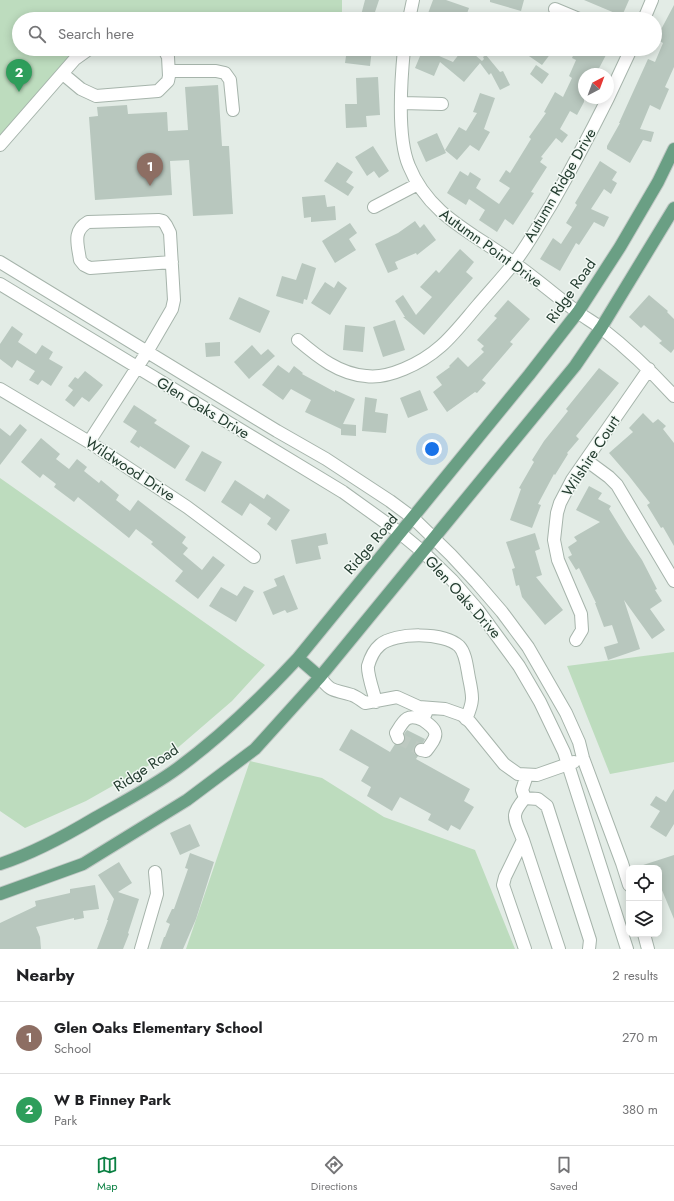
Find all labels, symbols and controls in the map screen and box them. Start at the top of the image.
search box [12,12,662,56]
icon: search [26,23,48,45]
text: Search here [58,23,134,45]
pin: 2 [6,59,32,92]
north arrow [578,68,614,104]
street label: Autumn Ridge Drive [518,124,602,246]
pin: 1 [137,153,163,186]
street label: Autumn Point Drive [435,203,547,293]
street label: Ridge Road [541,254,601,328]
street label: Glen Oaks Drive [152,372,254,445]
street label: Wilshire Court [557,411,626,501]
street label: Wildwood Drive [81,432,180,507]
your location [422,439,442,459]
street label: Ridge Road [339,509,403,579]
street label: Glen Oaks Drive [420,551,506,643]
street label: Ridge Road [109,739,183,797]
map controls [626,865,662,937]
button: locate [626,865,662,901]
button: layers [626,901,662,937]
text: Nearby [16,963,74,987]
text: 2 results [612,966,658,985]
text: Glen Oaks Elementary School [54,1017,262,1039]
text: 1 [26,1028,32,1047]
text: 270 m [622,1028,658,1047]
text: School [54,1039,91,1058]
text: W B Finney Park [54,1089,171,1111]
text: 2 [25,1100,33,1119]
text: 380 m [622,1100,658,1119]
text: Park [54,1111,77,1130]
tab: Map [96,1154,118,1194]
tab: Directions [311,1154,357,1194]
tab: Saved [550,1154,578,1194]

